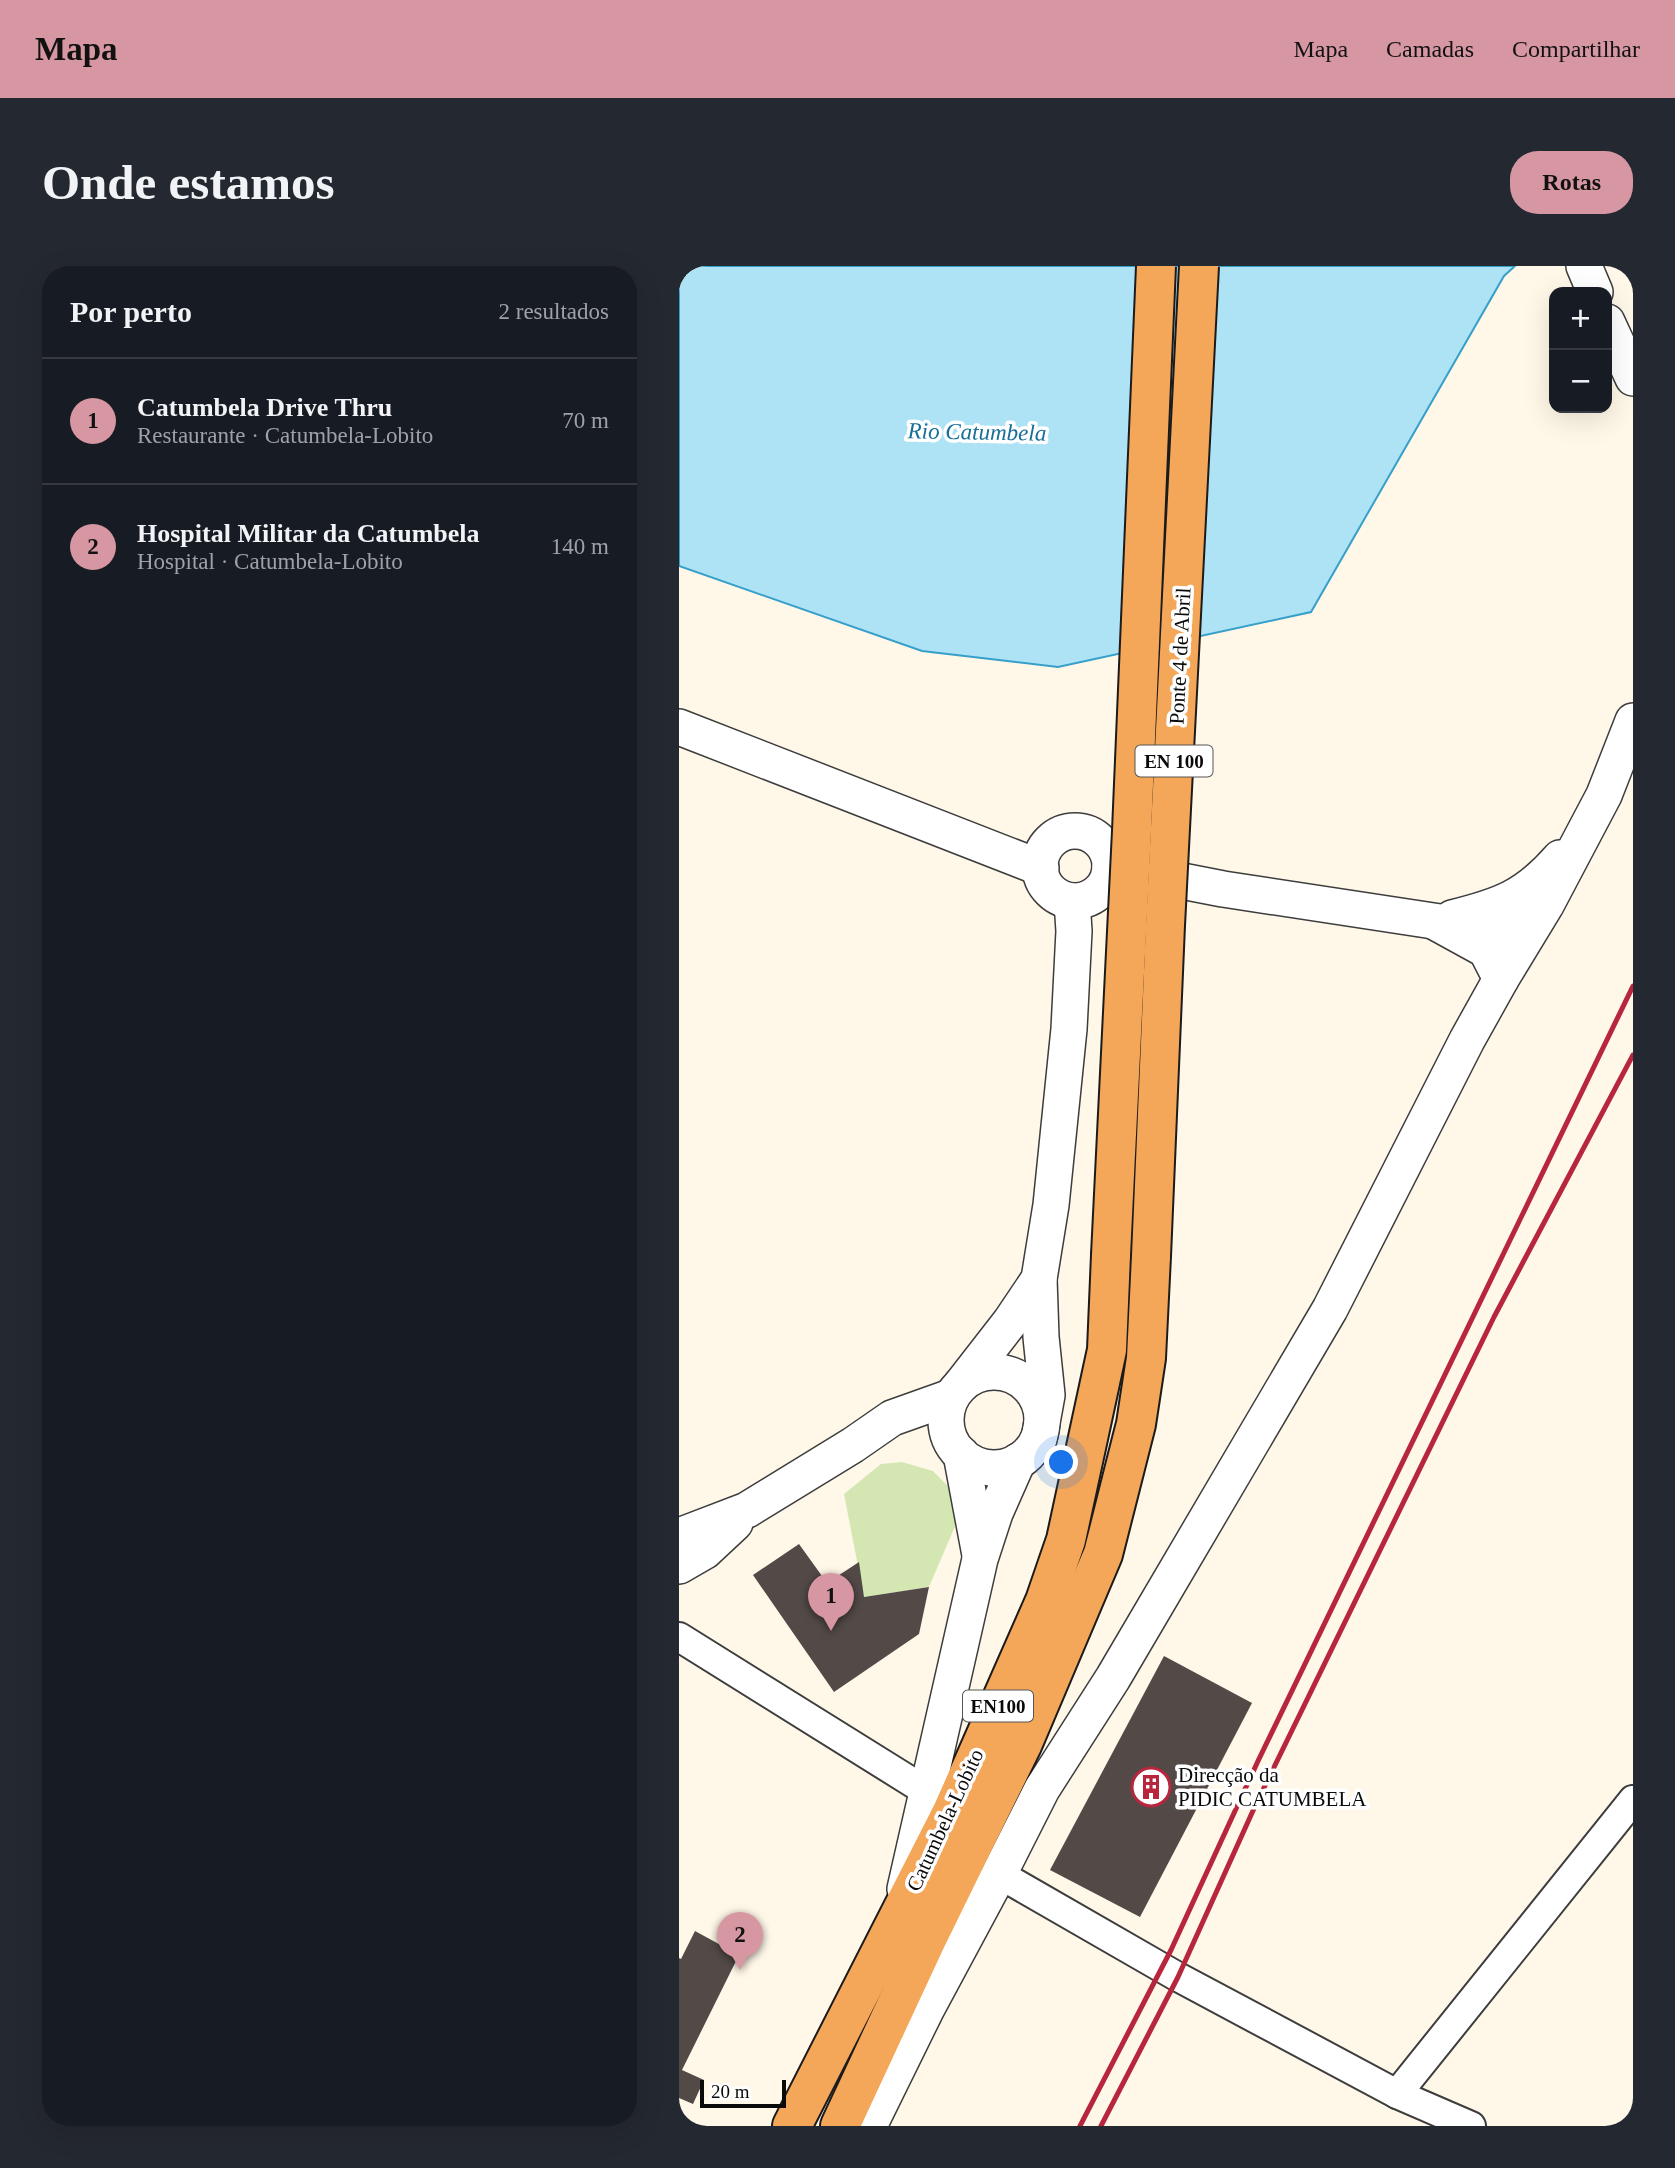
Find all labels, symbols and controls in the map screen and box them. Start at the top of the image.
text: Mapa [35,31,118,67]
text: Mapa [1293,36,1348,62]
text: Camadas [1386,36,1474,62]
text: Compartilhar [1512,36,1640,62]
button: Rotas [1510,151,1633,214]
text: Onde estamos [42,155,335,210]
map controls [1549,287,1612,413]
button: + [1549,287,1612,350]
text: Por perto [70,295,192,328]
text: 2 resultados [498,299,609,324]
button: − [1549,350,1612,413]
text: Catumbela Drive Thru [137,393,392,422]
text: 1 [87,408,99,433]
text: 70 m [562,408,609,433]
water label: Rio Catumbela [906,418,1047,446]
text: Restaurante · Catumbela-Lobito [137,423,433,448]
text: Hospital Militar da Catumbela [137,519,480,548]
text: 2 [87,534,99,559]
text: 140 m [551,534,609,559]
text: Hospital · Catumbela-Lobito [137,549,403,574]
street label: Ponte 4 de Abril [1164,587,1196,725]
road number: EN 100 [1135,746,1213,776]
your location [1044,1445,1078,1479]
pin: 1 [808,1573,854,1631]
road number: EN100 [963,1690,1033,1722]
street label: Catumbela-Lobito [902,1745,988,1895]
place label: Direcção da PIDIC CATUMBELA [1178,1763,1367,1811]
building icon: Direcção da PIDIC CATUMBELA [1130,1766,1172,1808]
pin: 2 [717,1912,763,1970]
scale bar [700,2077,786,2109]
text: 20 m [711,2081,750,2102]

